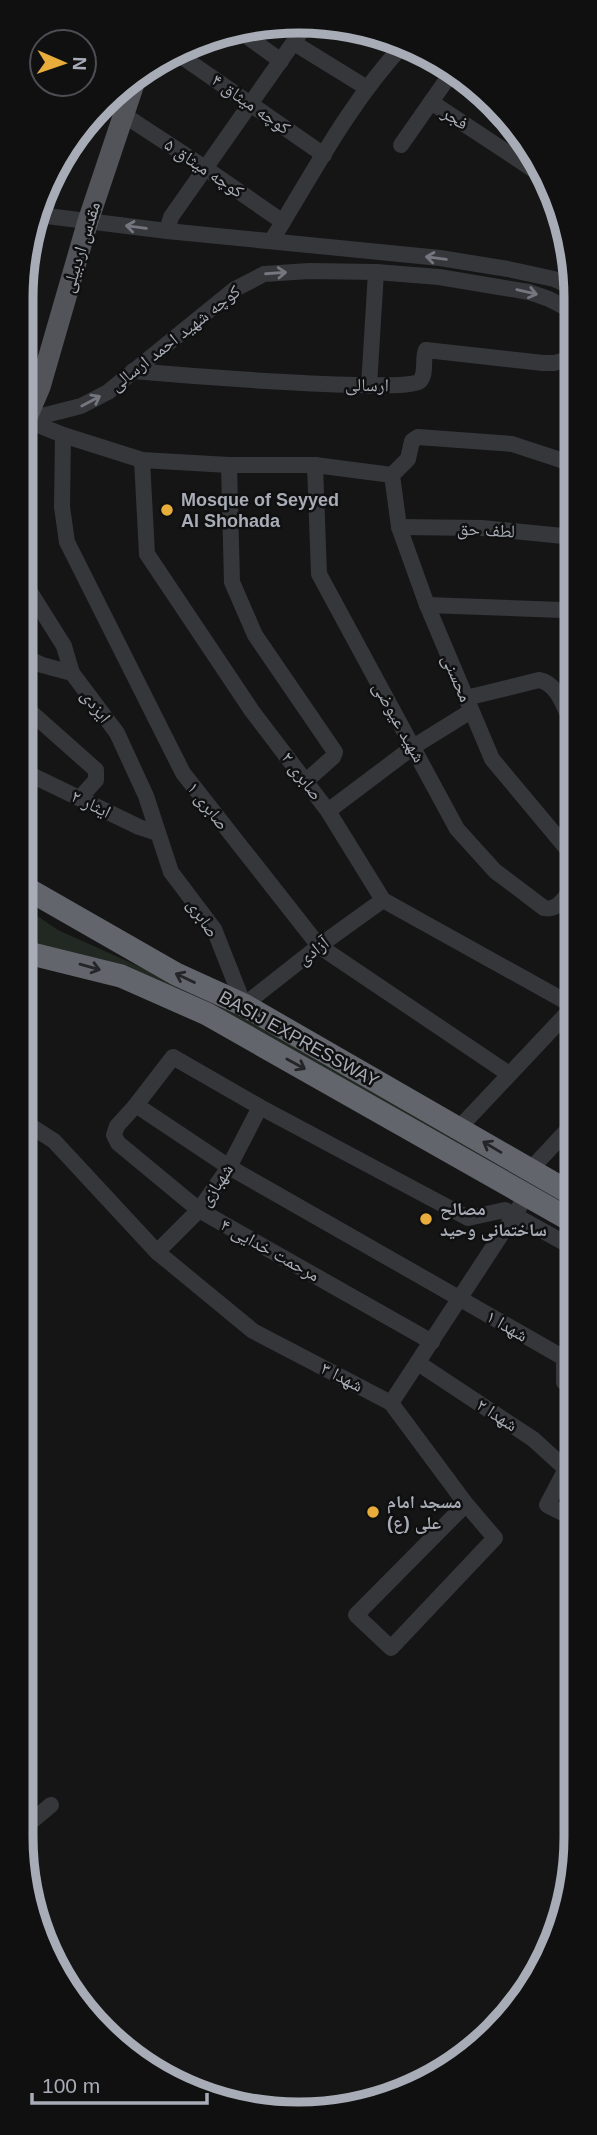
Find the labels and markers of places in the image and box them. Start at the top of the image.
place label: Mosque of Seyyed Al Shohada [181,490,339,531]
marker: Mosque of Seyyed Al Shohada [159,502,175,518]
place label: مصالح ساختمانی وحید [440,1199,547,1241]
marker: مصالح ساختمانی وحید [418,1211,434,1227]
place label: مسجد امام علی (ع) [387,1492,461,1534]
marker: مسجد امام علی (ع) [365,1504,381,1520]

